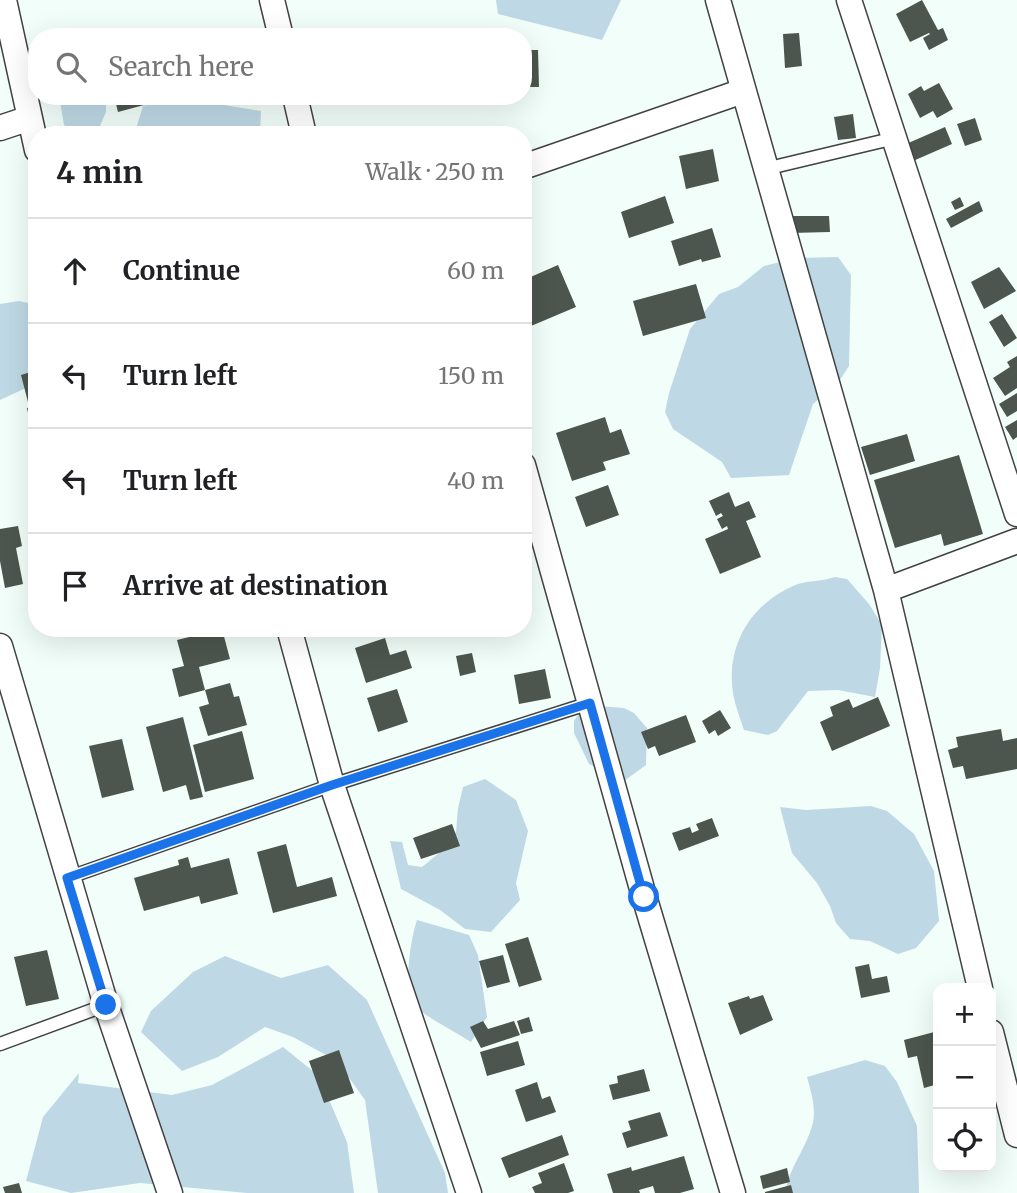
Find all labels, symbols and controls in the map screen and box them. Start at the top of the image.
search box [28,28,532,105]
icon: search [52,48,90,86]
text: Search here [108,50,254,83]
text: 4 min [56,153,143,191]
text: Walk · 250 m [365,157,504,186]
icon: ahead [56,252,94,290]
text: Continue [123,254,240,287]
text: 60 m [447,256,504,285]
icon: left [56,357,94,395]
text: Turn left [123,359,237,392]
text: 150 m [438,361,504,390]
icon: left [56,462,94,500]
text: Turn left [123,464,237,497]
text: 40 m [447,466,504,495]
icon: arrive [56,567,94,605]
text: Arrive at destination [123,569,388,602]
route start [628,881,659,912]
map controls [933,983,996,1172]
button: + [933,983,996,1046]
route end [90,989,121,1020]
button: − [933,1046,996,1109]
button: locate [933,1109,996,1172]

